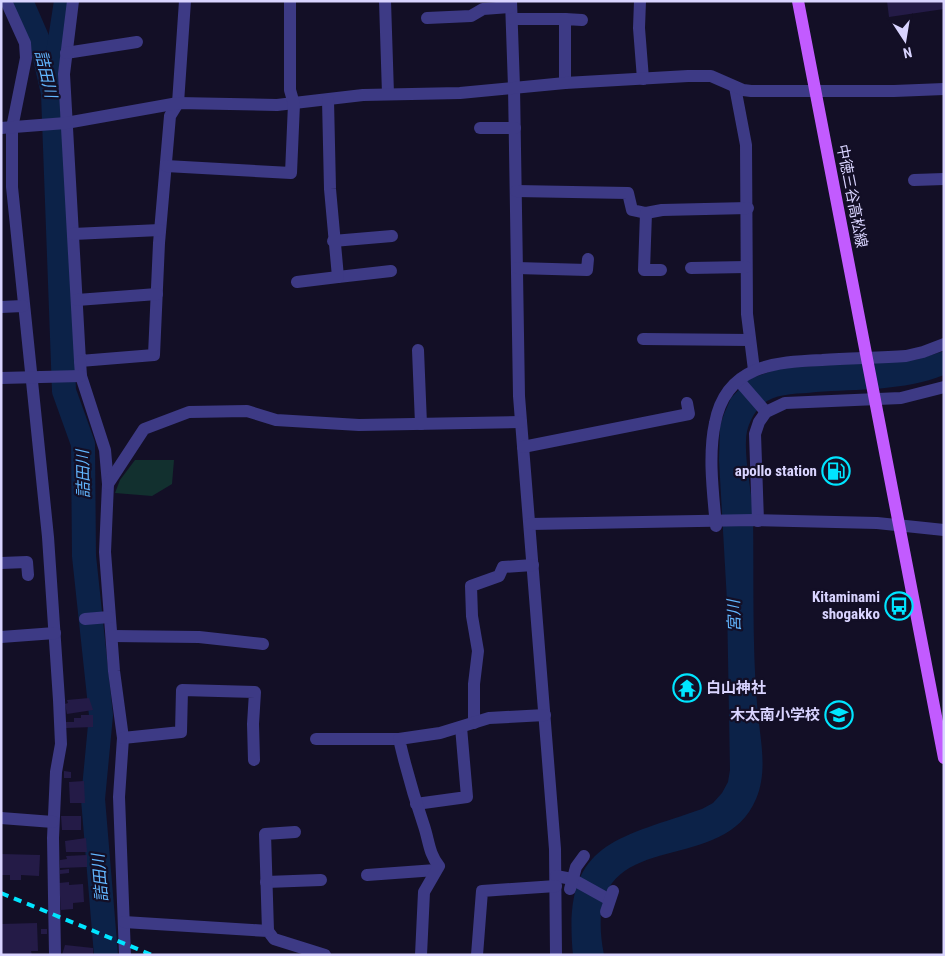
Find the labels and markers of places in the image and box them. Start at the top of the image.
fuel station icon: apollo station [821,456,851,486]
place label: apollo station [735,462,817,480]
place label: Kitaminami shogakko [812,588,880,623]
bus stop icon: Kitaminami shogakko [884,591,914,621]
temple icon: 白山神社 [672,673,702,703]
place label: 白山神社 [706,679,766,697]
school or university icon: 木太南小学校 [824,700,854,730]
place label: 木太南小学校 [730,706,820,724]

